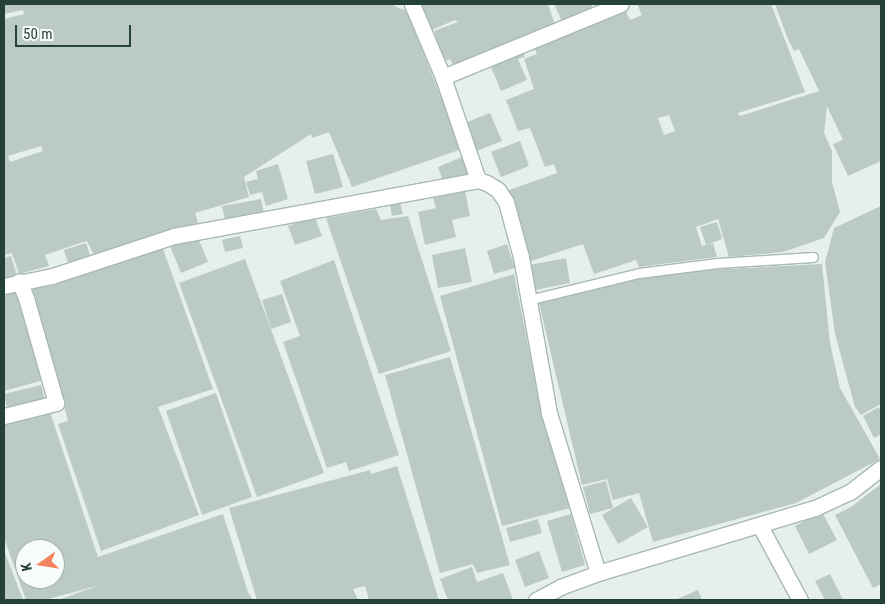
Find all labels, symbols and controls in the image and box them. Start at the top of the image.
scale bar [18,15,134,47]
text: 50 m [23,25,53,43]
north arrow [15,539,65,589]
text: K [18,562,35,573]

